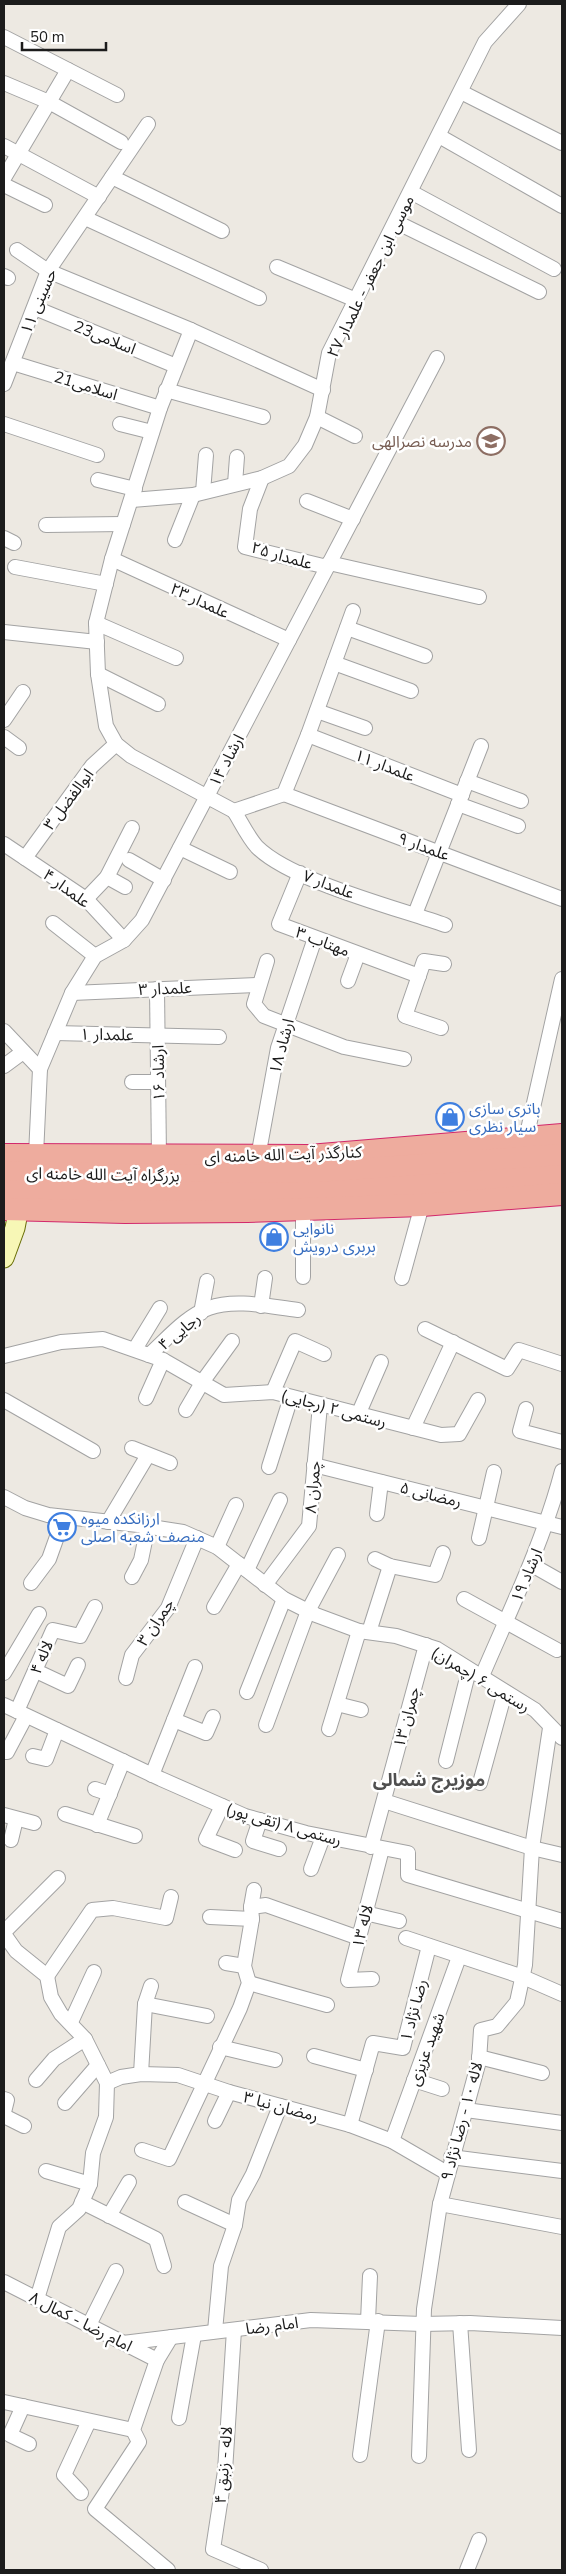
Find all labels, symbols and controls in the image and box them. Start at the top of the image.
scale bar [22,20,106,52]
text: 50 m [30,27,65,47]
street label: موسی ابن جعفر - علمدار ۲۷ [322,192,420,361]
street label: حسینی ۱۱ [15,265,62,337]
street label: اسلامی23 [70,315,139,360]
street label: اسلامی21 [51,366,120,406]
school or university icon: مدرسه نصرالهی [476,426,506,456]
place label: مدرسه نصرالهی [372,431,472,453]
street label: علمدار ۲۵ [249,537,315,575]
street label: علمدار ۲۳ [167,578,233,624]
street label: ارشاد ۱۴ [204,730,250,791]
street label: علمدار ۱۱ [351,744,418,787]
street label: ابوالفضل ۳ [38,764,99,835]
street label: علمدار ۹ [395,827,453,866]
street label: علمدار ۴ [38,864,95,913]
street label: علمدار ۷ [300,865,358,905]
street label: مهتاب ۳ [292,922,353,962]
street label: علمدار ۳ [138,977,192,1001]
street label: ارشاد ۱۸ [264,1016,300,1076]
street label: علمدار ۱ [80,1024,134,1046]
street label: ارشاد ۱۶ [148,1045,170,1101]
place label: باتری سازی سیار نظری [469,1098,541,1138]
shop icon: باتری سازی سیار نظری [435,1102,465,1132]
street label: کنارگذر آیت الله خامنه ای [204,1141,363,1169]
street label: بزرگراه آیت الله خامنه ای [26,1163,180,1187]
place label: نانوایی بربری درویش [293,1218,376,1258]
shop icon: نانوایی بربری درویش [259,1222,289,1252]
street label: رجایی ۴ [154,1308,206,1356]
street label: رستمی ۲ (رجایی) [279,1384,389,1434]
street label: چمران ۸ [300,1460,326,1514]
street label: رمضانی ۵ [398,1477,464,1513]
place label: ارزانکده میوه منصف شعبه اصلی [81,1508,205,1548]
supermarket icon: ارزانکده میوه منصف شعبه اصلی [47,1512,77,1542]
street label: ارشاد ۱۹ [506,1545,548,1606]
street label: چمران ۳ [132,1595,180,1651]
street label: لاله ۴ [25,1637,59,1678]
street label: رستمی ۶ (چمران) [427,1642,534,1718]
street label: چمران ۱۳ [388,1685,426,1750]
district label: موزیرج شمالی [373,1768,485,1793]
street label: رستمی ۸ (تقی پور) [223,1798,344,1852]
street label: لاله ۱۳ [347,1902,379,1950]
street label: رضا نژاد ۱ [395,1977,433,2044]
street label: شهید عزیزی [404,2010,450,2089]
street label: لاله ۱۰ - رضا نژاد ۹ [436,2059,488,2183]
street label: رمضان نیا ۳ [241,2086,321,2128]
street label: امام رضا - کمال ۸ [25,2286,136,2358]
street label: امام رضا [244,2312,300,2341]
street label: لاله - زنبق ۴ [210,2425,238,2505]

